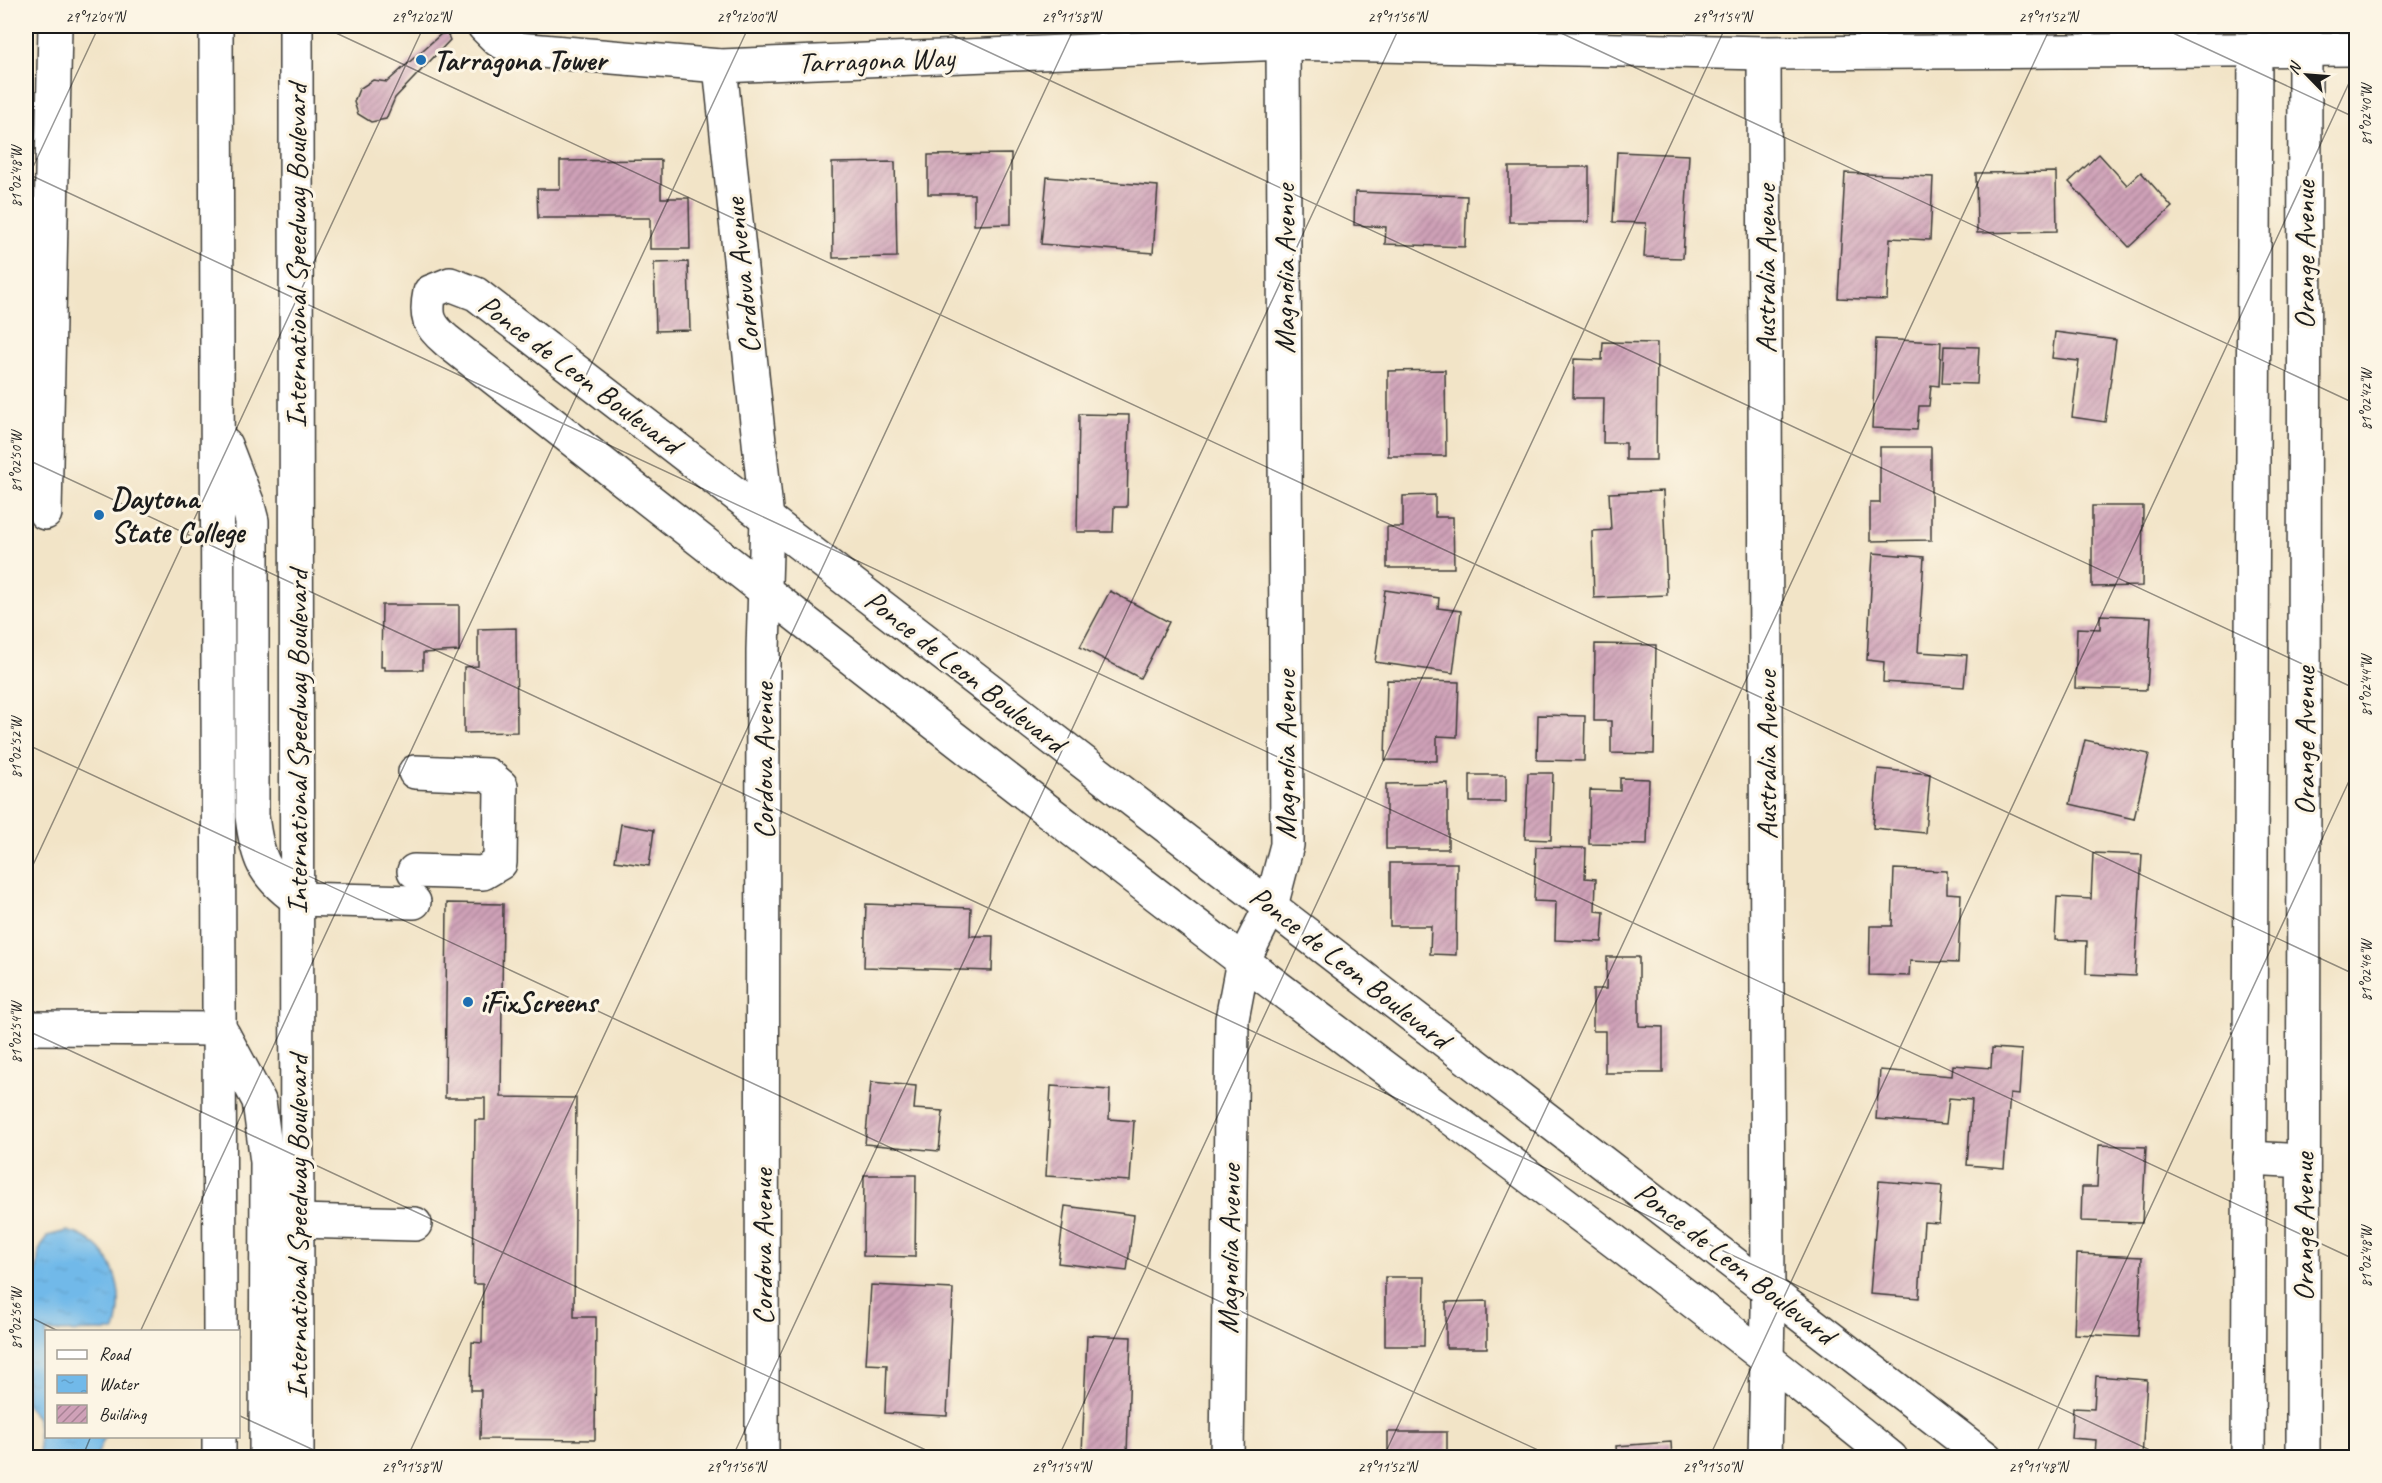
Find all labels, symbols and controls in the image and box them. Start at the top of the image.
text: 29°12'04"N [65,8,128,27]
text: 29°12'02"N [391,8,454,27]
text: 29°12'00"N [716,8,779,27]
text: 29°11'58"N [1041,8,1104,27]
text: 29°11'56"N [1367,8,1430,27]
text: 29°11'54"N [1692,8,1755,27]
text: 29°11'52"N [2018,8,2081,27]
street label: Tarragona Way [797,38,957,82]
place label: Tarragona Tower [433,41,609,79]
north arrow [2277,45,2337,105]
marker: Tarragona Tower [414,53,428,67]
text: N [2283,58,2307,78]
street label: International Speedway Boulevard [277,80,315,428]
text: 81°02'40"W [2357,81,2376,145]
text: 81°02'48"W [7,143,26,207]
street label: Orange Avenue [2285,178,2323,329]
street label: Magnolia Avenue [1265,182,1303,354]
street label: Australia Avenue [1746,182,1784,354]
street label: Cordova Avenue [715,194,769,356]
street label: Ponce de Leon Boulevard [471,285,692,465]
text: 81°02'42"W [2357,366,2376,430]
text: 81°02'50"W [7,428,26,492]
place label: Daytona State College [111,479,246,551]
marker: Daytona State College [92,508,106,522]
street label: International Speedway Boulevard [278,566,316,914]
street label: Ponce de Leon Boulevard [857,581,1076,764]
text: 81°02'44"W [2357,652,2376,716]
street label: Orange Avenue [2285,664,2323,815]
street label: Magnolia Avenue [1266,668,1304,840]
street label: Australia Avenue [1747,668,1785,840]
street label: Cordova Avenue [744,681,782,839]
text: 81°02'52"W [7,714,26,778]
street label: Ponce de Leon Boulevard [1242,877,1461,1060]
text: 81°02'46"W [2357,937,2376,1001]
place label: iFixScreens [480,983,600,1021]
marker: iFixScreens [461,995,475,1009]
text: 81°02'54"W [7,999,26,1063]
street label: International Speedway Boulevard [278,1051,316,1399]
street label: Orange Avenue [2284,1150,2322,1301]
street label: Magnolia Avenue [1209,1162,1250,1334]
street label: Cordova Avenue [743,1167,781,1325]
street label: Ponce de Leon Boulevard [1627,1173,1846,1356]
text: 81°02'48"W [2357,1223,2376,1287]
text: 81°02'56"W [7,1285,26,1349]
legend [45,1330,240,1438]
text: Road [99,1343,132,1365]
text: Water [99,1373,140,1395]
text: Building [99,1403,148,1425]
text: 29°11'58"N [381,1458,444,1477]
text: 29°11'56"N [706,1458,769,1477]
text: 29°11'54"N [1031,1458,1094,1477]
text: 29°11'52"N [1357,1458,1420,1477]
text: 29°11'50"N [1682,1458,1745,1477]
text: 29°11'48"N [2008,1458,2071,1477]

